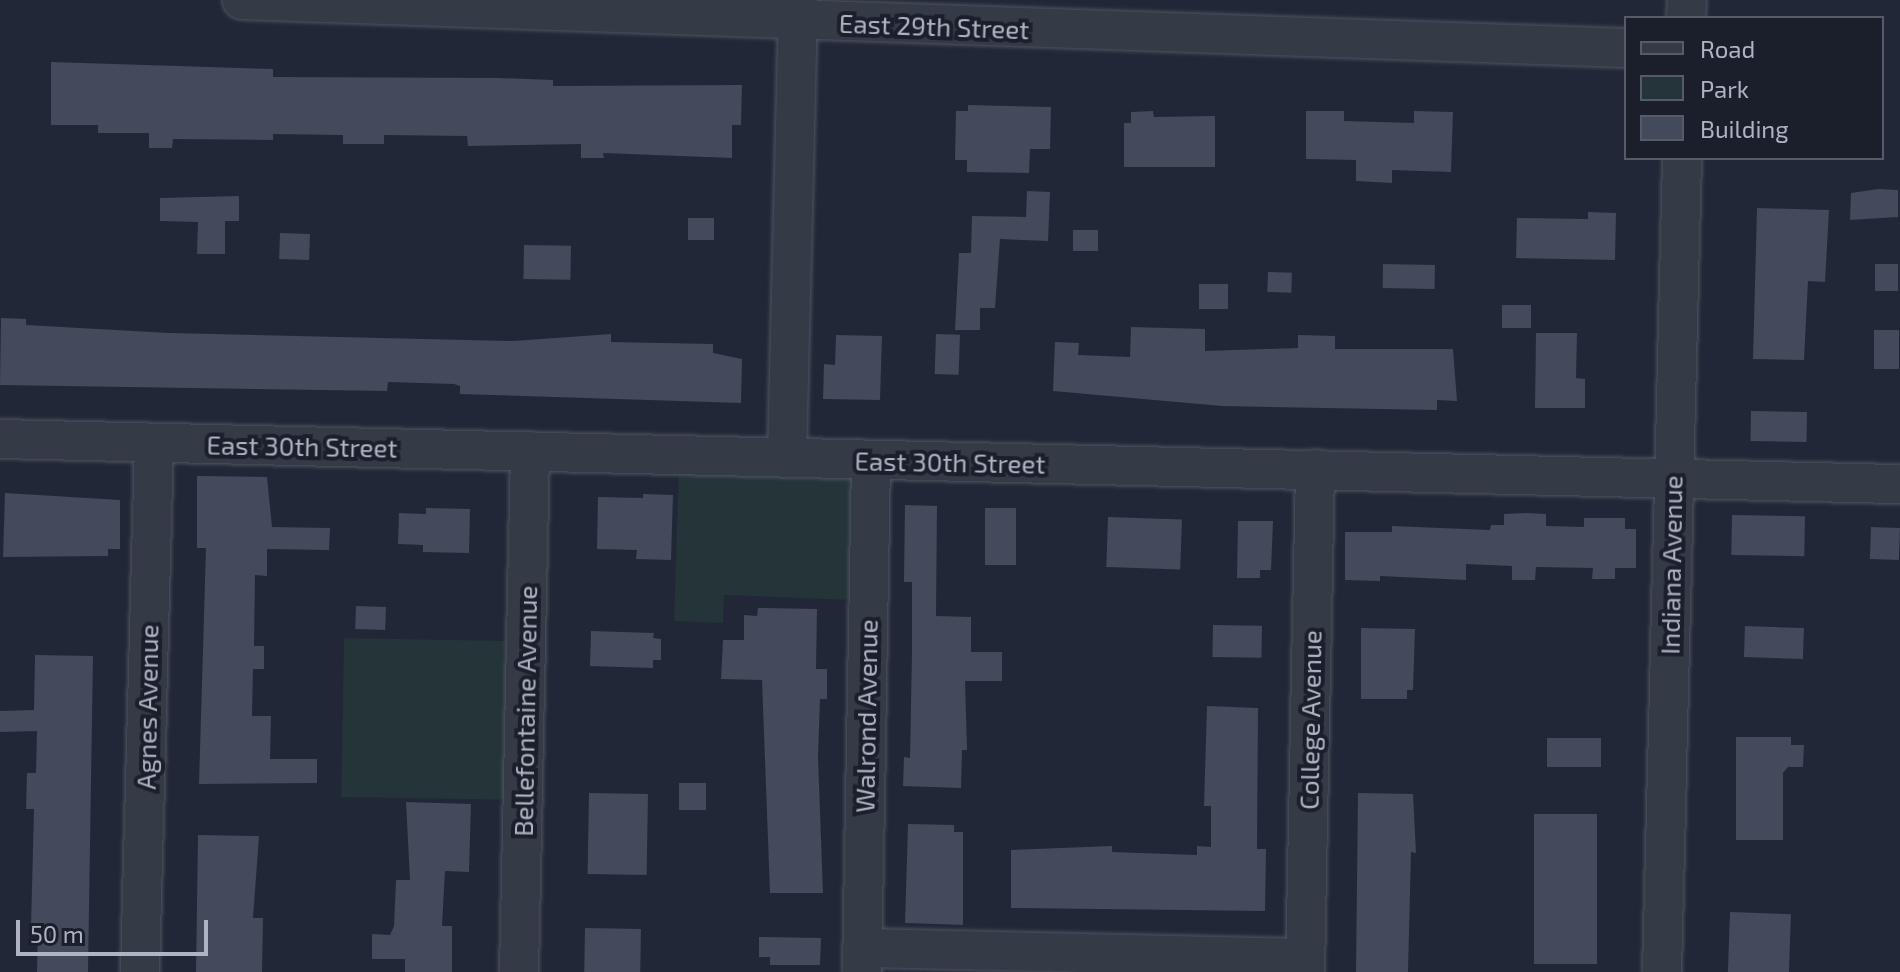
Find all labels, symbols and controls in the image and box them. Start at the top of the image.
street label: East 29th Street [838,7,1030,45]
legend [1624,16,1884,160]
text: Road [1700,34,1755,63]
text: Park [1700,74,1749,103]
text: Building [1700,114,1789,143]
street label: East 30th Street [206,429,398,463]
street label: East 30th Street [854,445,1046,479]
street label: Indiana Avenue [1654,475,1688,655]
street label: Bellefontaine Avenue [507,585,543,837]
street label: Walrond Avenue [849,619,883,813]
street label: Agnes Avenue [130,624,164,790]
street label: College Avenue [1293,630,1327,810]
scale bar [20,904,212,954]
text: 50 m [30,919,84,948]

